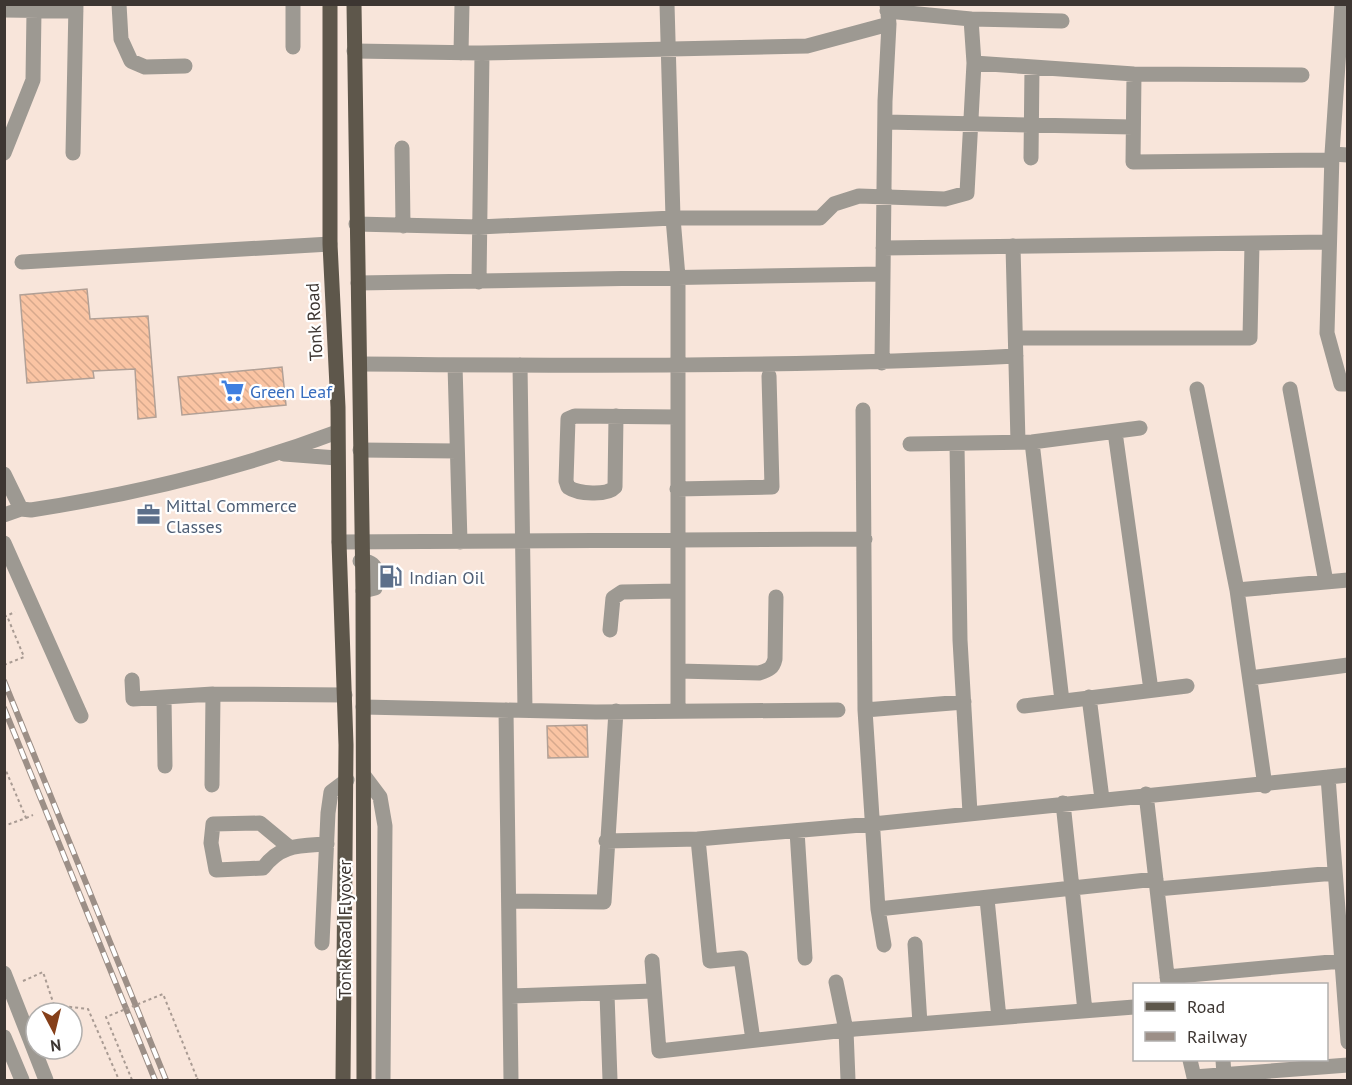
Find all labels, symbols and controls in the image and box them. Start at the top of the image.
street label: Tonk Road [300,282,328,362]
supermarket icon: Green Leaf [219,378,245,404]
place label: Green Leaf [250,380,333,403]
place label: Mittal Commerce Classes [166,494,297,538]
office icon: Mittal Commerce Classes [135,502,161,528]
fuel station icon: Indian Oil [378,564,404,590]
place label: Indian Oil [409,566,485,589]
street label: Tonk Road Flyover [333,860,356,998]
legend [1133,983,1328,1061]
text: Road [1187,995,1225,1018]
north arrow [24,1001,84,1061]
text: Railway [1187,1025,1248,1048]
text: N [49,1035,62,1056]

